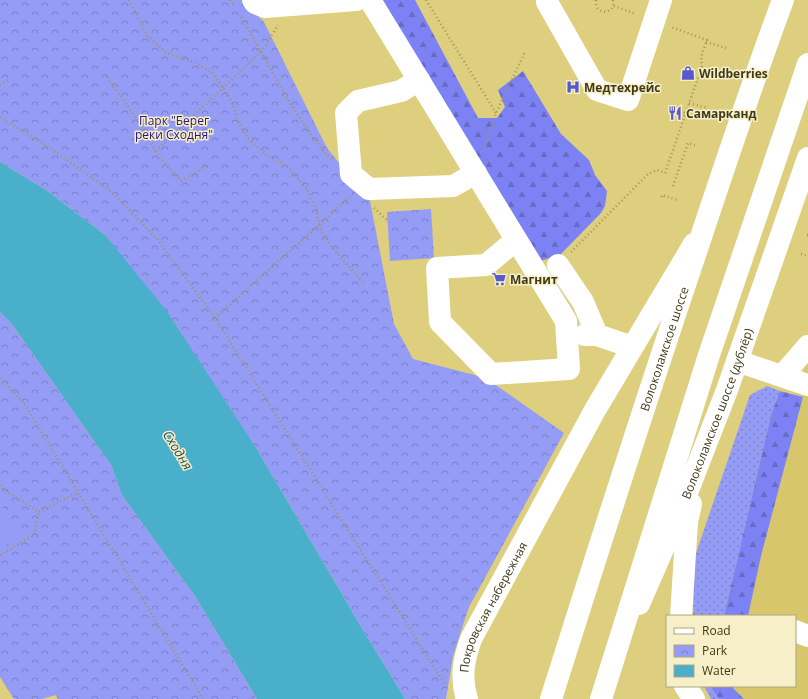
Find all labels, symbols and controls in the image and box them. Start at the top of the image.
shop icon: Wildberries [680,65,696,81]
place label: Wildberries [699,65,768,82]
hospital icon: Медтехрейс [565,79,581,95]
place label: Медтехрейс [584,79,661,96]
restaurant icon: Самарканд [667,105,683,121]
place label: Самарканд [686,105,756,122]
park label: Парк "Берег реки Сходня" [135,112,213,143]
supermarket icon: Магнит [491,271,507,287]
place label: Магнит [510,271,558,288]
street label: Волоколамское шоссе [635,284,692,413]
street label: Волоколамское шоссе (дублёр) [677,325,757,501]
water label: Сходня [159,427,197,473]
street label: Покровская набережная [455,538,531,673]
legend [666,615,796,687]
text: Road [702,622,731,639]
text: Park [702,642,728,659]
text: Water [702,662,736,679]

